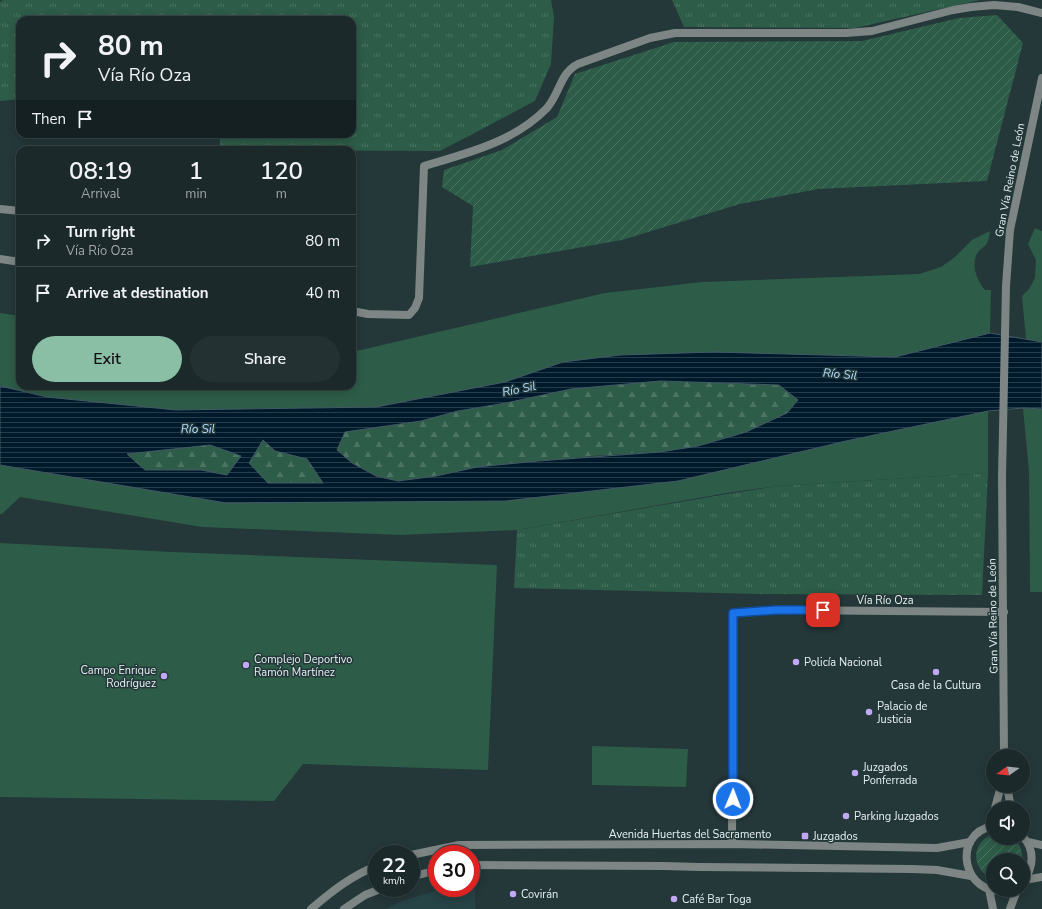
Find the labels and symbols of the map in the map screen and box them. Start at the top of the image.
street label: Gran Vía Reino de León [992,122,1028,238]
water label: Río Sil [822,365,858,384]
water label: Río Sil [501,378,538,400]
water label: Río Sil [181,421,216,437]
street label: Gran Vía Reino de León [984,558,1002,674]
pin [806,593,840,627]
street label: Vía Río Oza [856,593,914,608]
place label: Complejo Deportivo Ramón Martínez [254,652,352,680]
place label: Policía Nacional [804,655,883,670]
marker: Policía Nacional [791,657,801,667]
marker: Complejo Deportivo Ramón Martínez [241,660,251,670]
place label: Campo Enrique Rodríguez [81,663,156,691]
marker: Casa de la Cultura [931,667,941,677]
marker: Campo Enrique Rodríguez [159,671,169,681]
place label: Casa de la Cultura [891,678,981,693]
place label: Palacio de Justicia [876,699,928,727]
marker: Palacio de Justicia [864,707,874,717]
north arrow [986,749,1030,793]
place label: Juzgados Ponferrada [862,760,918,788]
marker: Juzgados Ponferrada [850,768,860,778]
position arrow [712,778,754,820]
place label: Parking Juzgados [854,809,939,824]
marker: Parking Juzgados [841,811,851,821]
street label: Avenida Huertas del Sacramento [609,827,771,842]
place label: Juzgados [812,829,858,844]
marker: Juzgados [800,831,810,841]
speed limit sign: 30 [428,845,480,897]
place label: Covirán [521,887,558,902]
marker: Covirán [508,889,518,899]
place label: Café Bar Toga [682,892,752,907]
marker: Café Bar Toga [669,894,679,904]

